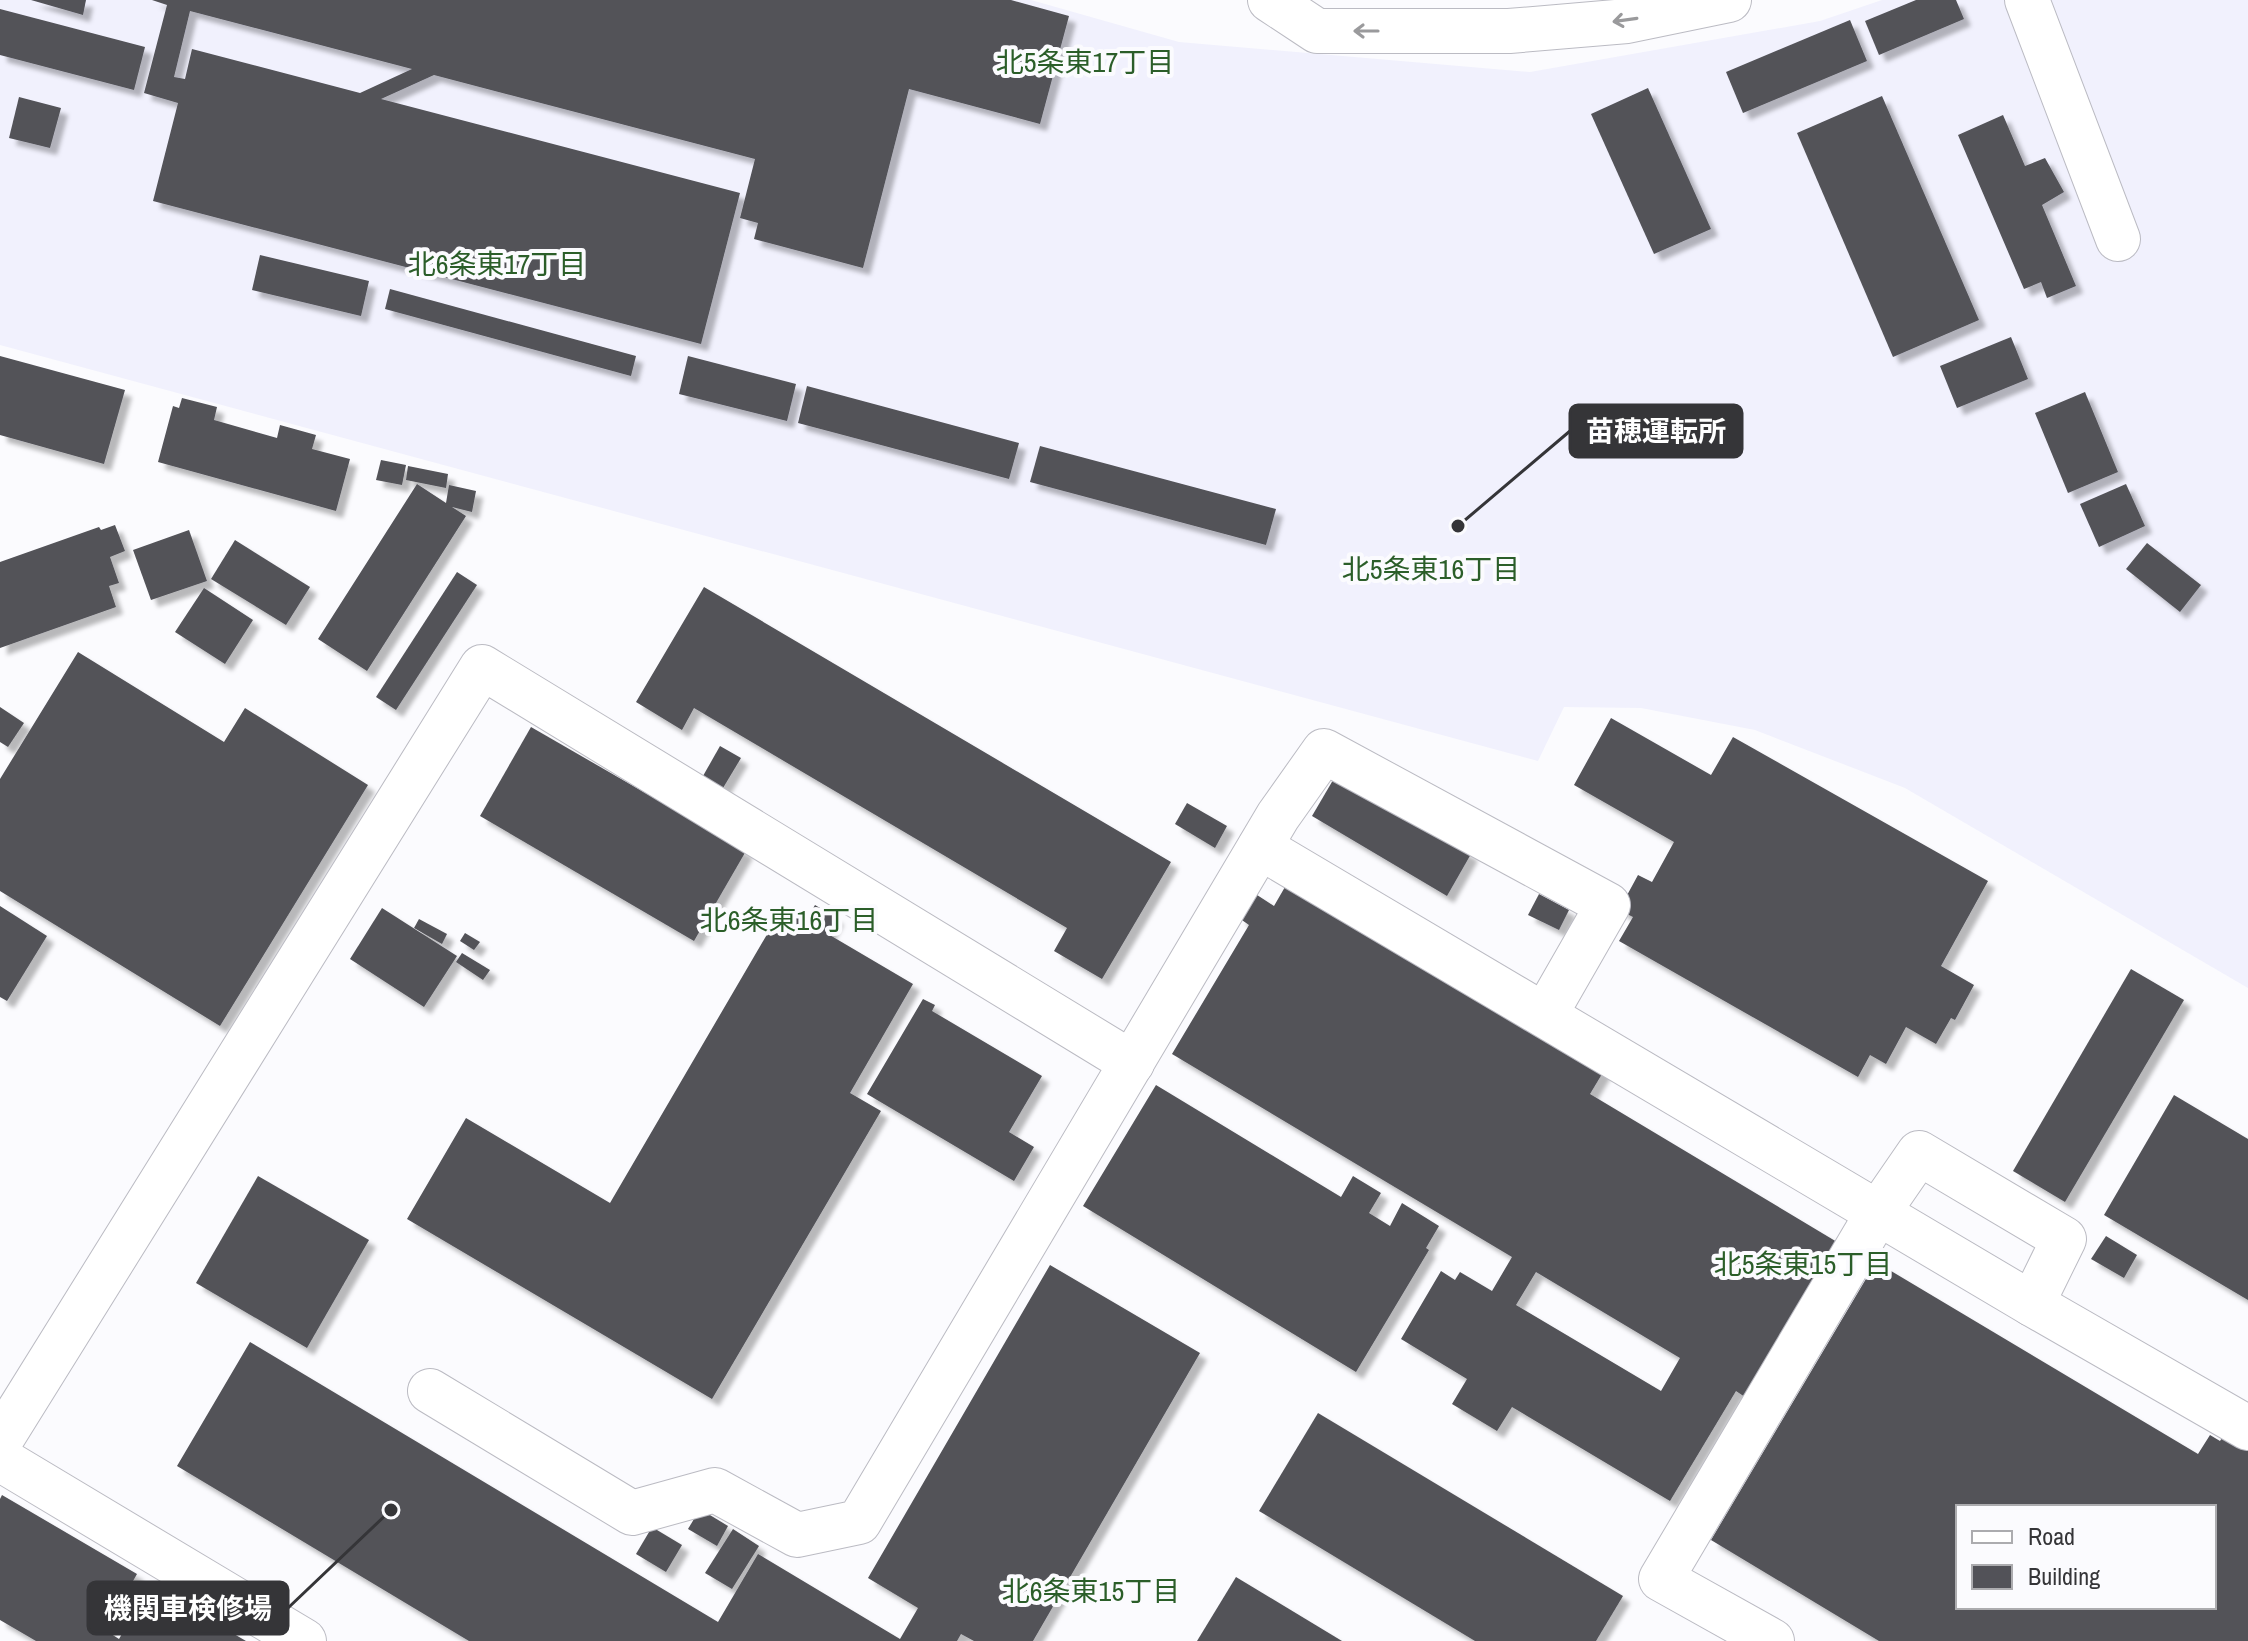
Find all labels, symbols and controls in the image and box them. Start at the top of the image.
one-way arrow [1613,13,1639,28]
one-way arrow [1353,23,1380,39]
district label: 北5条東17丁目 [996,43,1174,81]
district label: 北6条東17丁目 [408,245,586,283]
callout: 苗穂運転所 [1570,405,1742,457]
text: 苗穂運転所 [1586,412,1726,450]
district label: 北5条東16丁目 [1342,550,1520,588]
district label: 北6条東16丁目 [700,901,878,939]
district label: 北5条東15丁目 [1714,1245,1892,1283]
legend [1956,1505,2216,1609]
text: Road [2028,1520,2075,1552]
text: Building [2028,1560,2100,1592]
district label: 北6条東15丁目 [1002,1572,1180,1610]
callout: 機関車検修場 [88,1582,288,1634]
text: 機関車検修場 [104,1589,272,1627]

